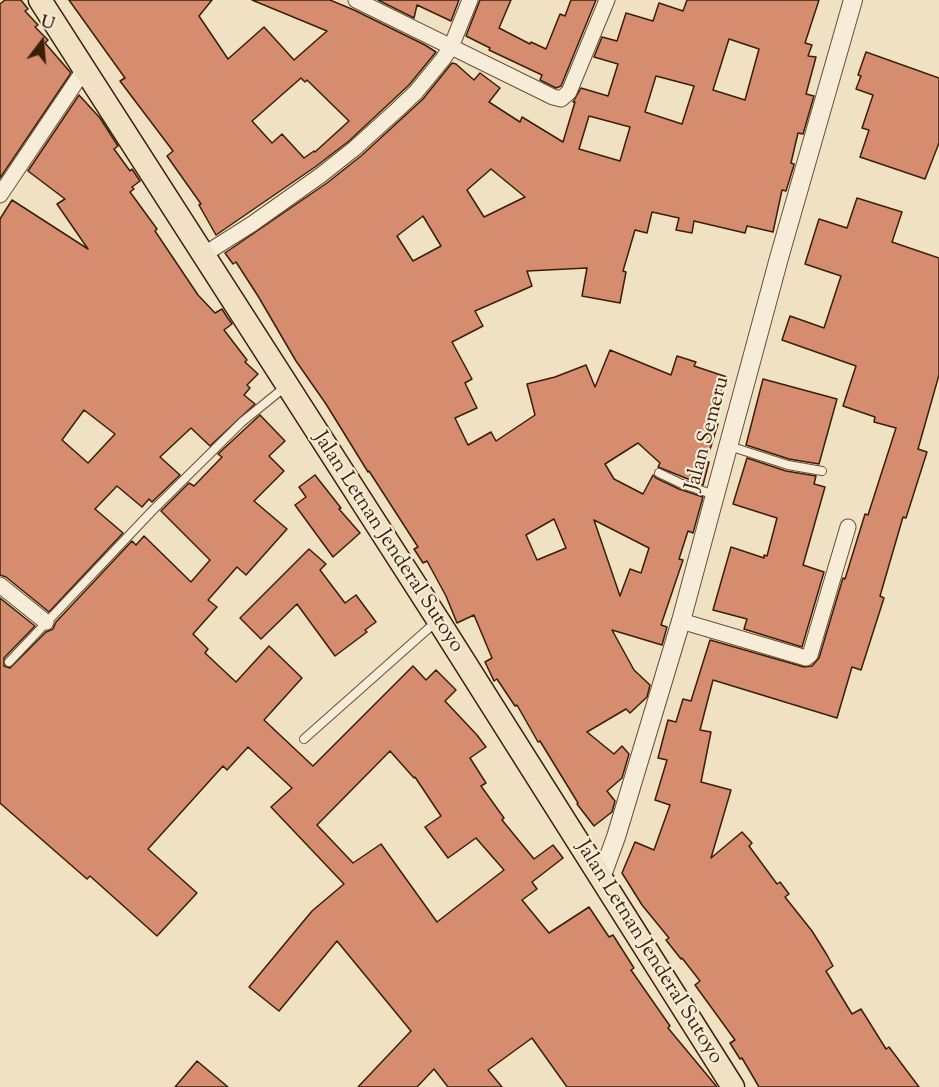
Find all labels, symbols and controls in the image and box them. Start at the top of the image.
text: U [38,11,57,37]
north arrow [12,12,72,72]
street label: Jalan Semeru [682,374,736,494]
street label: Jalan Letnan Jenderal Sutoyo [306,428,468,658]
street label: Jalan Letnan Jenderal Sutoyo [569,837,727,1069]

